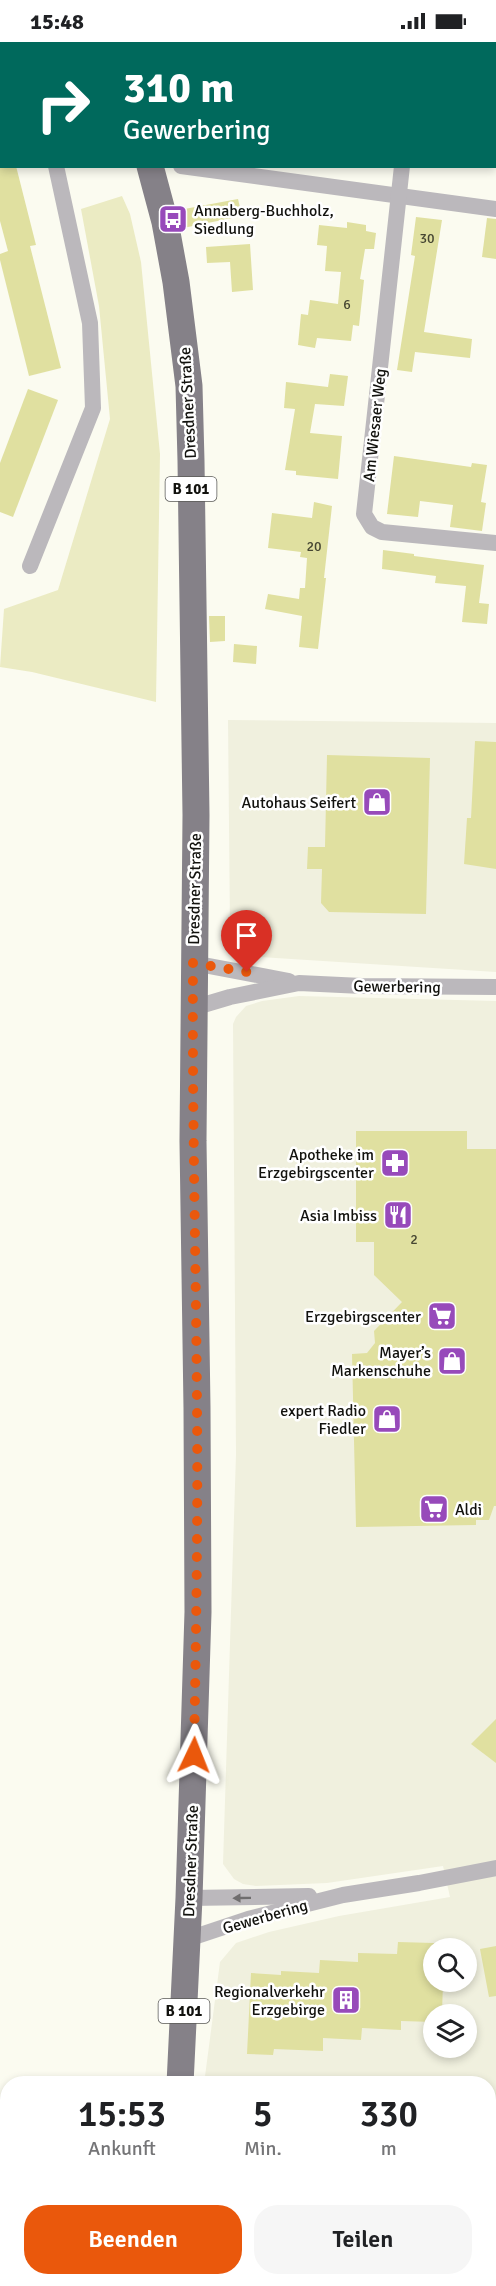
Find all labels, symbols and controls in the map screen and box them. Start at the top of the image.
text: 15:48 [30,8,84,35]
text: 310 m [123,63,234,114]
icon: right [24,66,102,144]
text: Gewerbering [123,114,271,147]
place label: Annaberg-Buchholz, Siedlung [194,201,334,239]
bus stop icon: Annaberg-Buchholz, Siedlung [157,203,189,235]
house number: 30 [419,230,435,247]
house number: 6 [343,296,351,313]
street label: Dresdner Straße [175,347,201,459]
street label: Am Wiesaer Weg [359,367,391,483]
road number: B 101 [166,477,216,501]
house number: 20 [306,538,322,555]
shop icon: Autohaus Seifert [361,786,393,818]
place label: Autohaus Seifert [242,793,356,813]
street label: Dresdner Straße [184,833,206,945]
pin [221,910,272,972]
icon: arrive [230,919,263,952]
street label: Gewerbering [353,976,441,998]
place label: Apotheke im Erzgebirgscenter [258,1145,374,1183]
pharmacy icon: Apotheke im Erzgebirgscenter [379,1147,411,1179]
restaurant icon: Asia Imbiss [382,1199,414,1231]
place label: Asia Imbiss [300,1206,377,1226]
house number: 2 [410,1231,418,1248]
supermarket icon: Erzgebirgscenter [426,1300,458,1332]
place label: Erzgebirgscenter [305,1307,421,1327]
place label: Mayer’s Markenschuhe [331,1343,431,1381]
shop icon: Mayer’s Markenschuhe [436,1345,468,1377]
place label: expert Radio Fiedler [280,1401,366,1439]
shop icon: expert Radio Fiedler [371,1403,403,1435]
supermarket icon: Aldi [418,1493,450,1525]
place label: Aldi [455,1500,482,1520]
position arrow [162,1723,226,1787]
street label: Dresdner Straße [179,1805,203,1917]
one-way arrow [233,1893,252,1902]
street label: Gewerbering [220,1895,310,1939]
map controls [423,1938,477,2058]
button: search [423,1938,477,1992]
place label: Regionalverkehr Erzgebirge [214,1982,325,2020]
building icon: Regionalverkehr Erzgebirge [330,1984,362,2016]
road number: B 101 [158,1999,210,2023]
button: layers [423,2004,477,2058]
text: 15:53 [78,2092,166,2137]
text: 5 [253,2092,273,2137]
text: 330 [360,2092,418,2137]
text: Ankunft [88,2136,156,2161]
text: Min. [244,2136,282,2161]
text: m [381,2136,397,2161]
button: Beenden [24,2205,242,2274]
button: Teilen [254,2205,472,2274]

